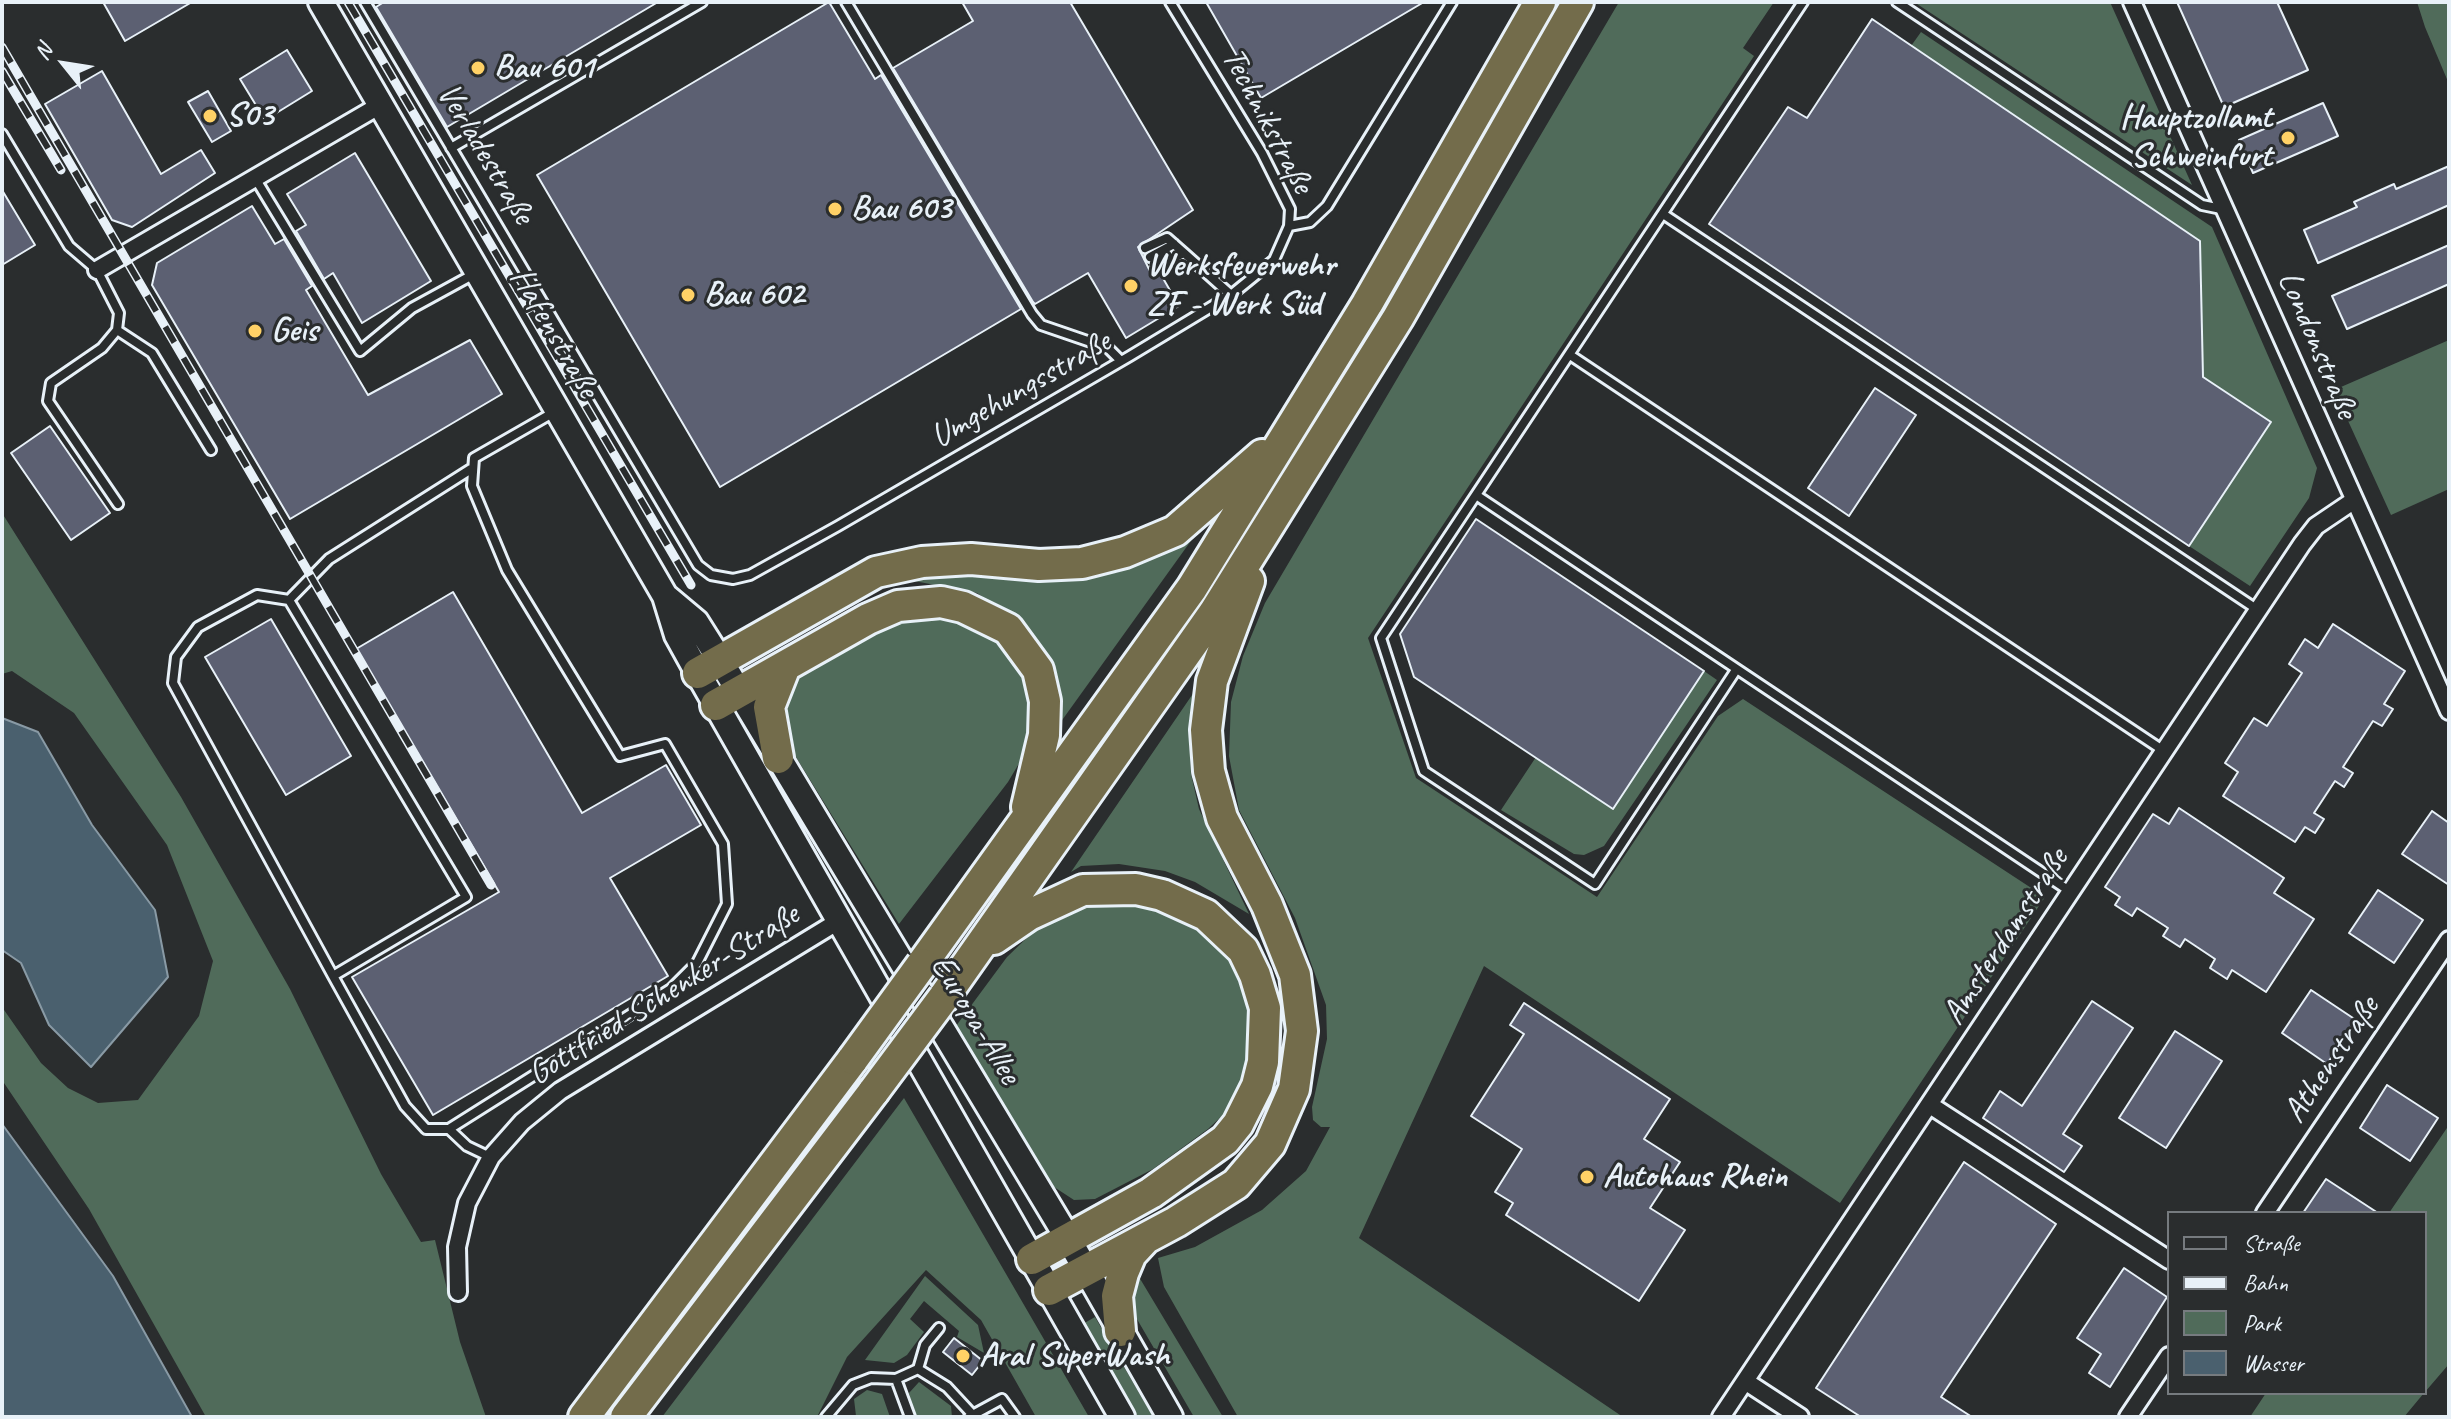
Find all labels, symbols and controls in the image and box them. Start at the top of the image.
north arrow [24,24,104,104]
text: N [28,39,59,65]
street label: Technikstraße [1212,41,1322,201]
place label: Bau 601 [494,48,594,88]
marker: Bau 601 [469,59,487,77]
street label: Verladestraße [427,76,543,232]
place label: S03 [226,96,273,136]
place label: Hauptzollamt Schweinfurt [2120,98,2272,178]
marker: S03 [201,107,219,125]
marker: Hauptzollamt Schweinfurt [2279,129,2297,147]
place label: Bau 603 [851,189,951,229]
marker: Bau 603 [826,200,844,218]
place label: Werksfeuerwehr ZF - Werk Süd [1147,246,1335,326]
street label: Hafenstraße [500,261,608,405]
street label: Londonstraße [2268,265,2366,425]
place label: Bau 602 [704,275,804,315]
marker: Werksfeuerwehr ZF - Werk Süd [1122,277,1140,295]
marker: Bau 602 [679,286,697,304]
place label: Geis [271,311,318,351]
marker: Geis [246,322,264,340]
street label: Umgehungsstraße [924,322,1118,458]
street label: Amsterdamstraße [1934,841,2078,1033]
street label: Gottfried-Schenker-Straße [521,895,807,1095]
street label: Europa-Allee [921,948,1029,1092]
street label: Athenstraße [2275,989,2389,1131]
place label: Autohaus Rhein [1603,1157,1787,1197]
marker: Autohaus Rhein [1578,1168,1596,1186]
legend [2167,1211,2427,1395]
text: Straße [2243,1228,2300,1258]
text: Bahn [2243,1268,2288,1298]
text: Park [2243,1308,2281,1338]
place label: Aral SuperWash [979,1336,1169,1376]
marker: Aral SuperWash [954,1347,972,1365]
text: Wasser [2243,1348,2304,1378]

